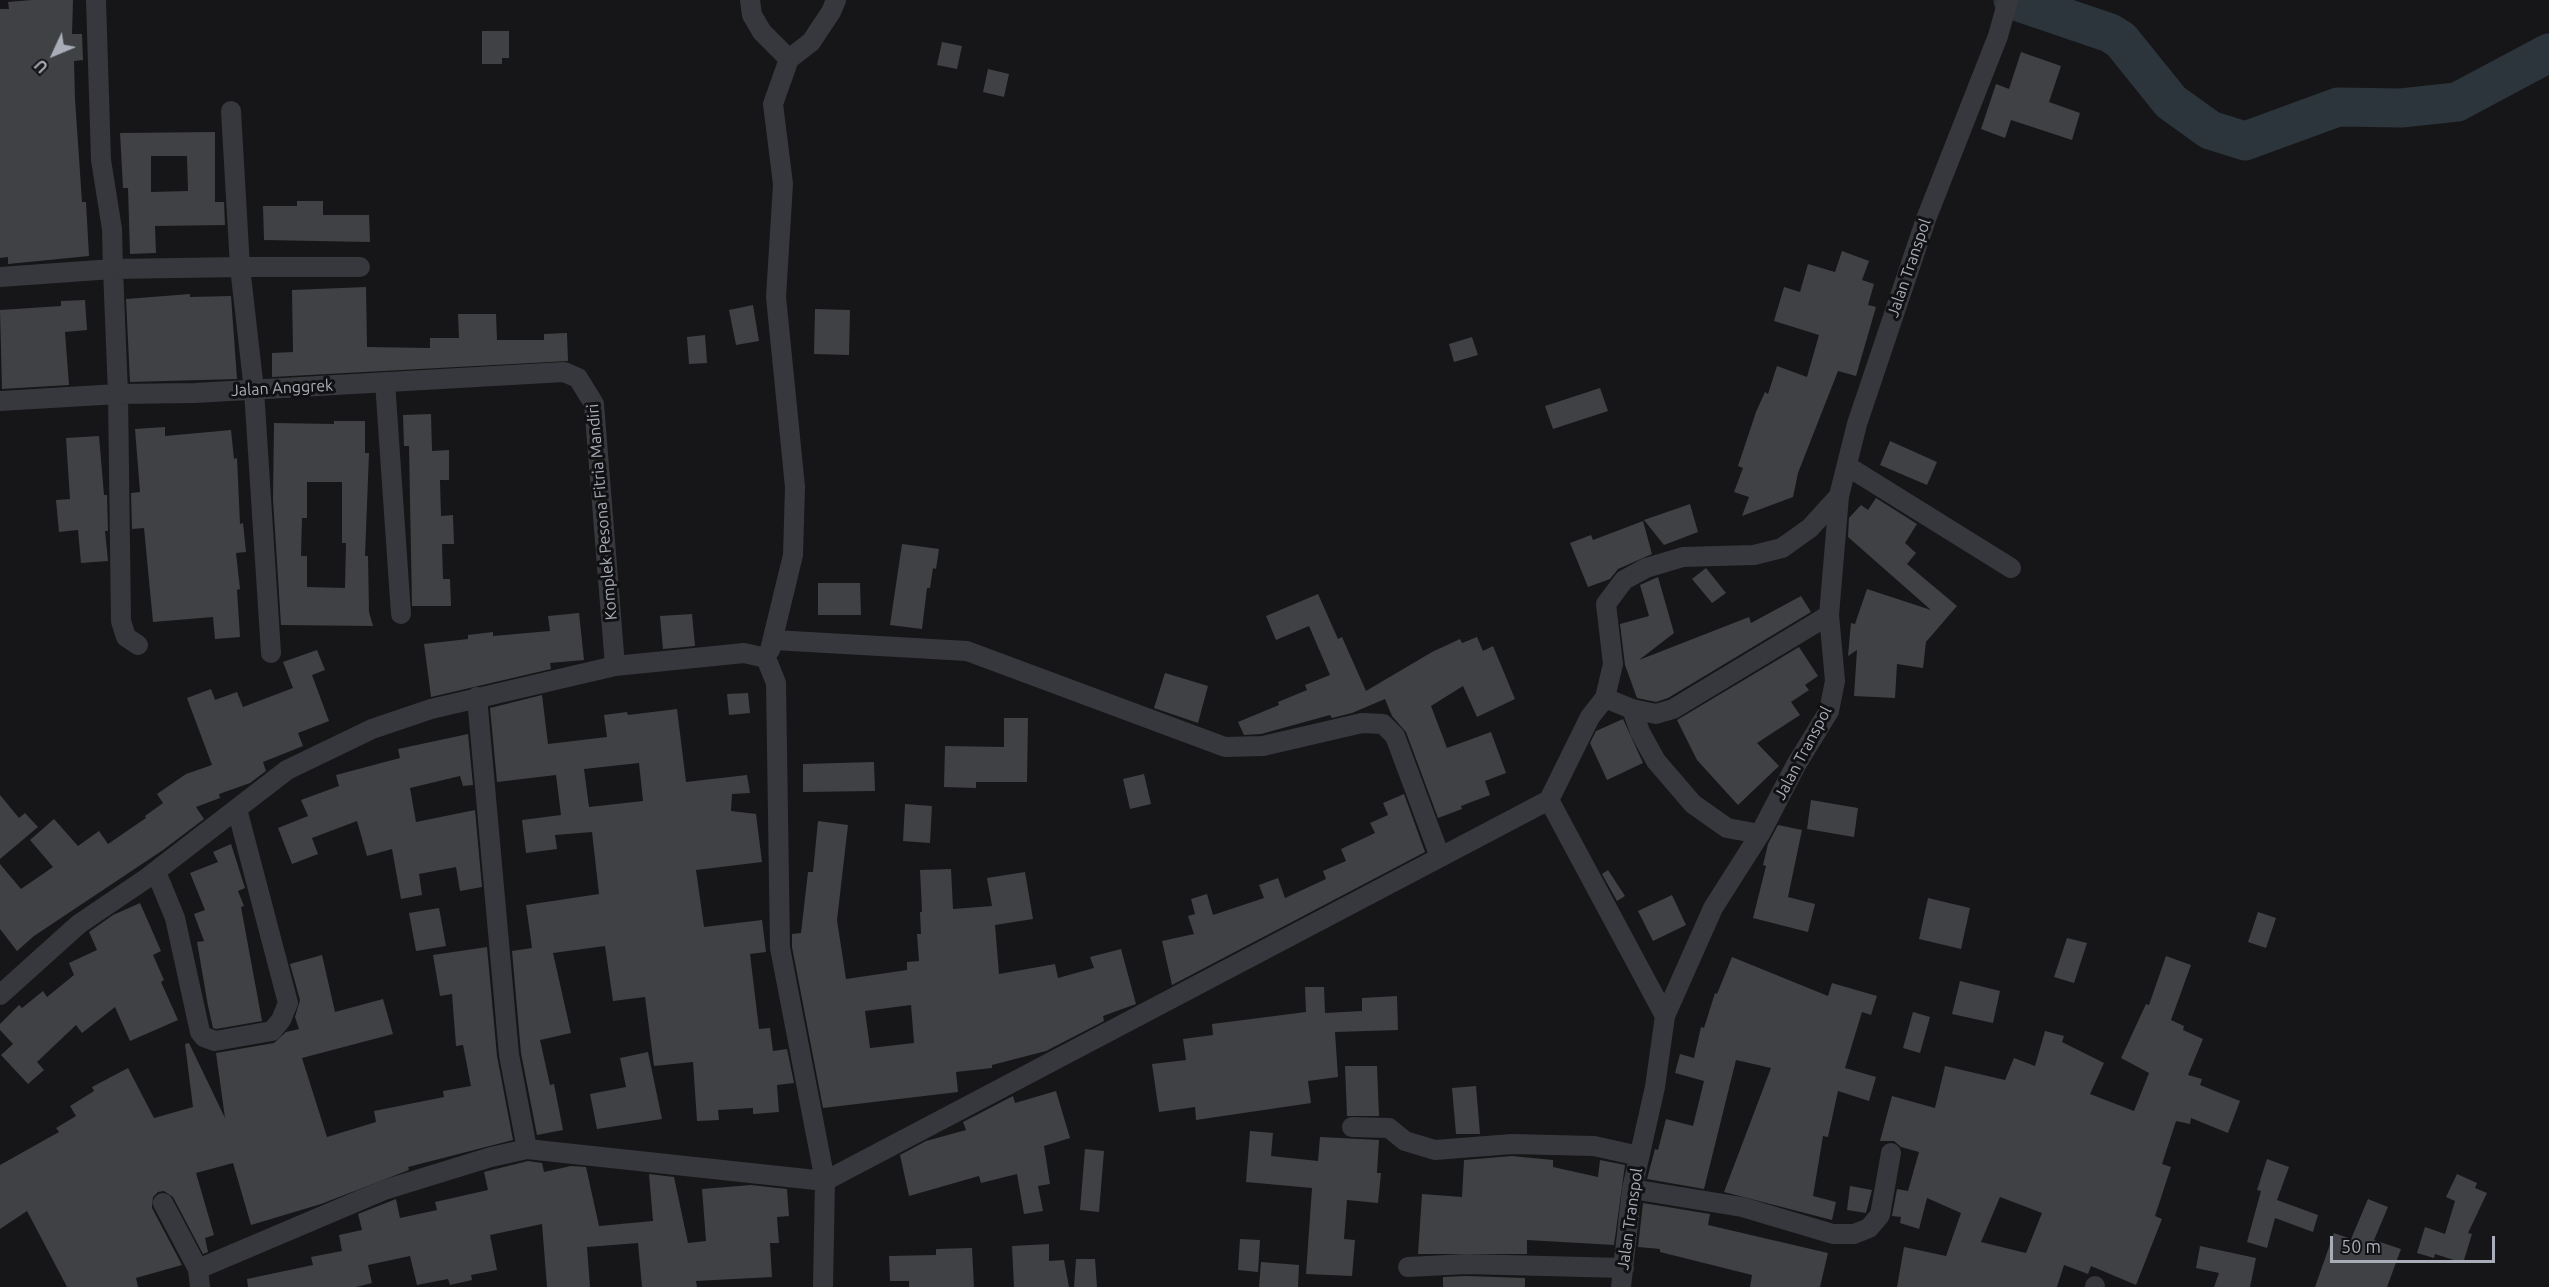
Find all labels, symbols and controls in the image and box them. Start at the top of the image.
north arrow [24,24,84,84]
text: U [31,56,51,77]
street label: Jalan Transpol [1883,216,1935,320]
street label: Jalan Anggrek [230,376,334,400]
street label: Komplek Pesona Fitria Mandiri [583,403,621,621]
street label: Jalan Transpol [1770,703,1836,803]
street label: Jalan Transpol [1613,1167,1647,1271]
scale bar [2333,1224,2498,1262]
text: 50 m [2341,1236,2381,1256]

